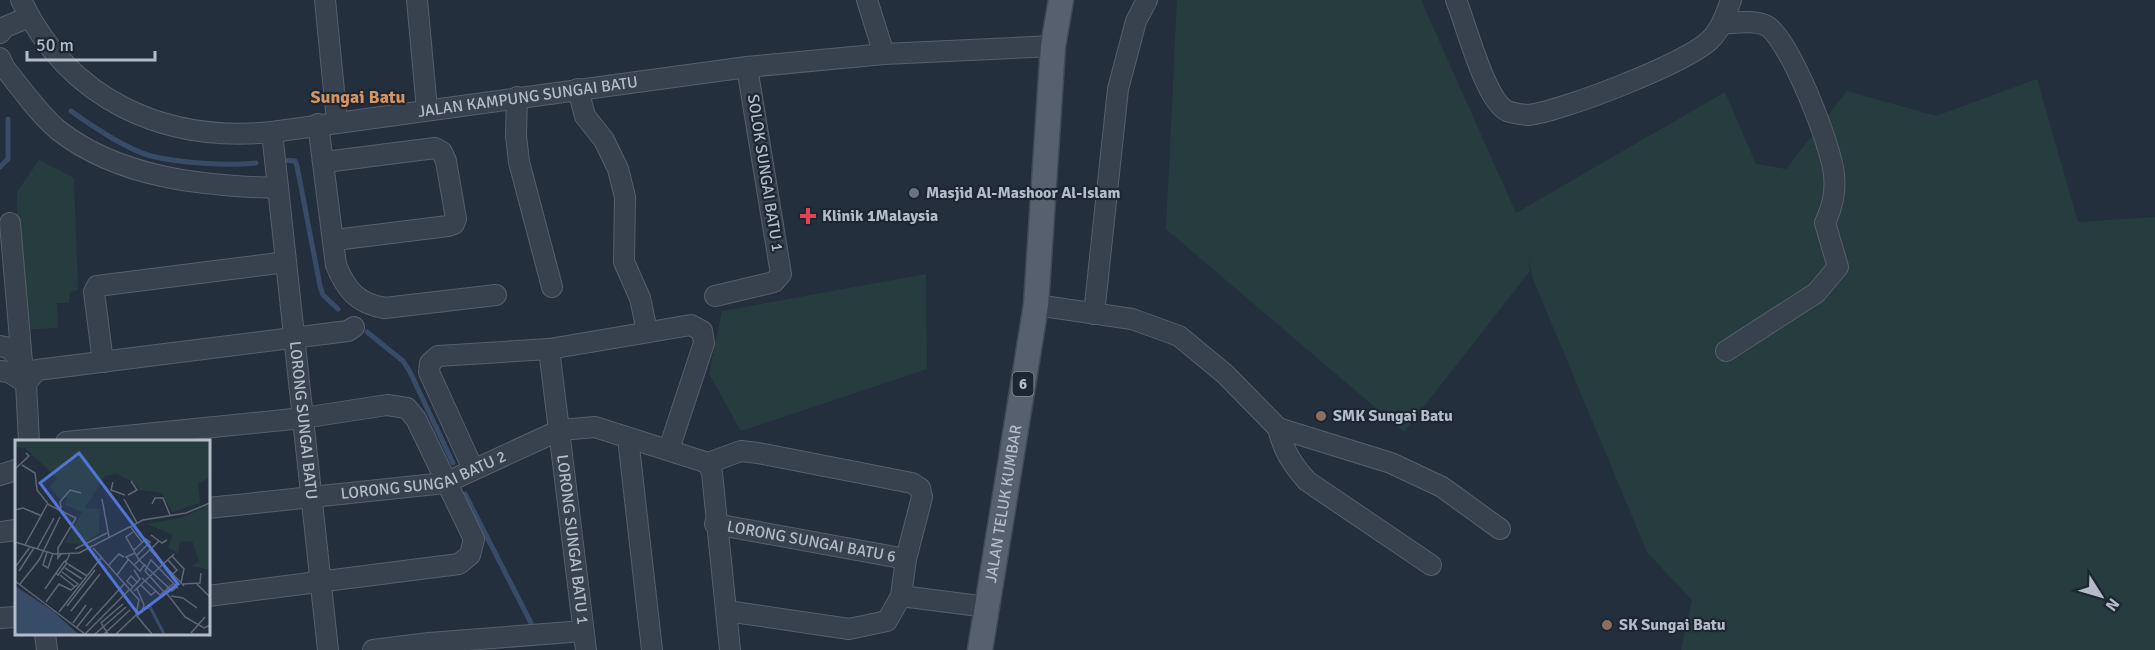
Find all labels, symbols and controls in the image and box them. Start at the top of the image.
scale bar [27,24,154,62]
text: 50 m [36,34,74,56]
street label: JALAN KAMPUNG SUNGAI BATU [417,72,639,122]
district label: Sungai Batu [311,86,406,108]
street label: SOLOK SUNGAI BATU 1 [743,93,787,253]
place label: Masjid Al-Mashoor Al-Islam [926,183,1121,203]
marker: Masjid Al-Mashoor Al-Islam [907,186,921,200]
place label: Klinik 1Malaysia [822,206,938,226]
marker: Klinik 1Malaysia [799,207,817,225]
street label: LORONG SUNGAI BATU [285,340,322,500]
road number: 6 [1012,372,1034,396]
place label: SMK Sungai Batu [1333,406,1453,426]
marker: SMK Sungai Batu [1314,409,1328,423]
street label: JALAN TELUK KUMBAR [981,423,1026,584]
inset map [15,440,210,635]
street label: LORONG SUNGAI BATU 2 [340,446,509,504]
street label: LORONG SUNGAI BATU 1 [552,453,593,626]
street label: LORONG SUNGAI BATU 6 [725,516,897,567]
north arrow [2071,566,2131,626]
text: N [2101,594,2124,615]
place label: SK Sungai Batu [1619,615,1726,635]
marker: SK Sungai Batu [1600,618,1614,632]

